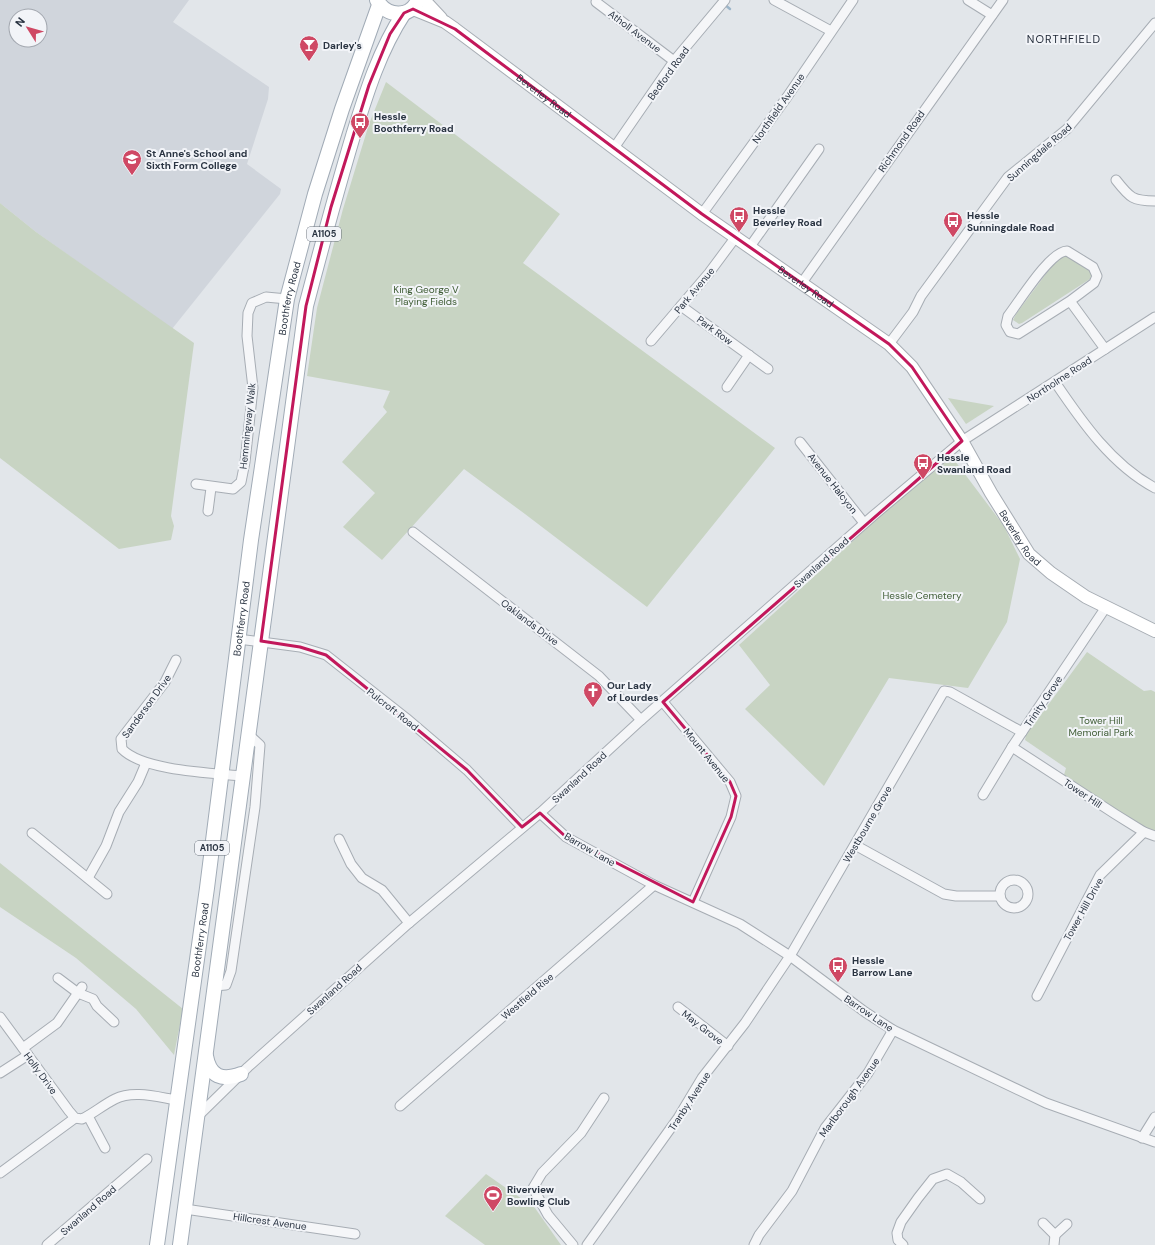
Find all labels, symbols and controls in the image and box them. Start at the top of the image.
street label: Atholl Avenue [606,7,664,56]
north arrow [8,8,48,48]
text: N [12,15,28,29]
district label: NORTHFIELD [1027,32,1101,46]
bar icon: Darley's [298,34,320,62]
place label: Darley's [323,39,362,52]
street label: Bedford Road [645,44,692,103]
street label: Northfield Avenue [749,70,808,146]
street label: Beverley Road [514,71,574,121]
street label: Richmond Road [875,108,928,175]
place label: Hessle Boothferry Road [374,110,454,135]
bus stop icon: Hessle Boothferry Road [349,111,371,139]
street label: Sunningdale Road [1004,121,1075,184]
place label: St Anne's School and Sixth Form College [146,147,247,172]
school or university icon: St Anne's School and Sixth Form College [121,148,143,176]
place label: Hessle Beverley Road [753,204,822,229]
bus stop icon: Hessle Beverley Road [728,205,750,233]
place label: Hessle Sunningdale Road [967,209,1054,234]
bus stop icon: Hessle Sunningdale Road [942,210,964,238]
road number: A1105 [307,227,341,241]
street label: Boothferry Road [276,260,304,336]
street label: Beverley Road [775,263,836,311]
street label: Park Avenue [671,264,718,316]
park label: King George V Playing Fields [393,283,459,308]
street label: Park Row [694,313,736,348]
street label: Northolme Road [1024,354,1094,405]
street label: Hemmingway Walk [236,382,259,470]
street label: Avenue Halcyon [805,450,861,517]
place label: Hessle Swanland Road [937,451,1011,476]
bus stop icon: Hessle Swanland Road [912,452,934,480]
street label: Beverley Road [996,508,1044,569]
street label: Swanland Road [791,534,852,591]
street label: Boothferry Road [230,581,253,657]
park label: Hessle Cemetery [882,589,962,602]
street label: Oaklands Drive [498,596,562,649]
street label: Sanderson Drive [119,672,174,741]
street label: Trinity Grove [1022,673,1065,729]
place label: Our Lady of Lourdes [607,679,659,704]
church icon: Our Lady of Lourdes [582,680,604,708]
street label: Pulcroft Road [364,685,421,734]
park label: Tower Hill Memorial Park [1068,714,1134,739]
street label: Mount Avenue [681,725,733,785]
street label: Swanland Road [549,749,609,806]
street label: Tower Hill [1061,776,1104,811]
street label: Westbourne Grove [840,783,895,865]
street label: Barrow Lane [562,830,618,869]
road number: A1105 [195,841,229,855]
street label: Tower Hill Drive [1061,875,1106,943]
street label: Boothferry Road [189,902,212,978]
place label: Hessle Barrow Lane [852,954,912,979]
bus stop icon: Hessle Barrow Lane [827,955,849,983]
street label: Swanland Road [304,961,365,1018]
street label: Westfield Rise [499,970,556,1023]
street label: Barrow Lane [842,992,896,1035]
street label: May Grove [679,1007,726,1048]
street label: Holly Drive [21,1050,60,1097]
street label: Marlborough Avenue [816,1055,883,1140]
street label: Tranby Avenue [665,1069,714,1133]
street label: Swanland Road [58,1182,119,1238]
place label: Riverview Bowling Club [507,1183,571,1208]
sports icon: Riverview Bowling Club [482,1184,504,1212]
street label: Hillcrest Avenue [232,1210,308,1233]

